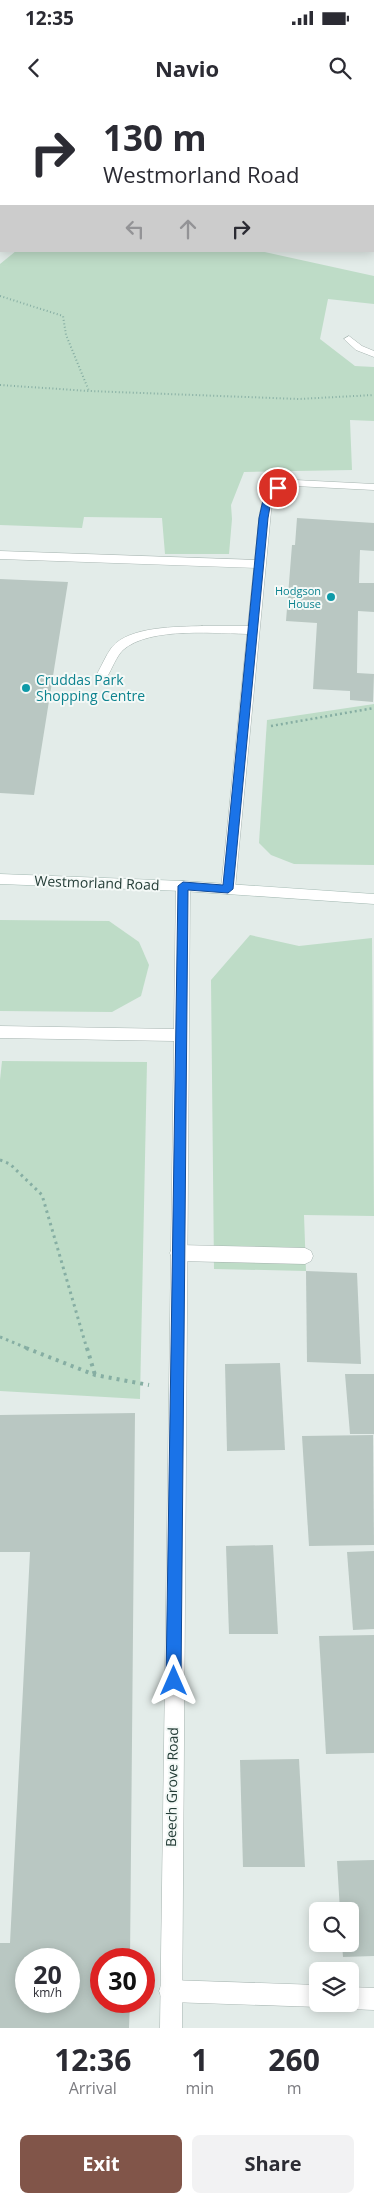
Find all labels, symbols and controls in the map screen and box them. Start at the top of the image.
text: 12:35 [25,5,74,31]
text: Navio [155,53,219,83]
icon: back [20,54,48,82]
icon: search [326,54,354,82]
text: 130 m [103,114,207,161]
icon: right [20,120,85,185]
text: Westmorland Road [103,159,300,189]
icon: left [121,215,149,243]
icon: ahead [174,215,202,243]
icon: right [227,215,255,243]
pin [257,467,299,509]
icon: arrive [264,474,292,502]
place label: Hodgson House [275,583,321,611]
marker: Hodgson House [325,591,337,603]
place label: Cruddas Park Shopping Centre [36,670,145,705]
marker: Cruddas Park Shopping Centre [20,682,32,694]
street label: Westmorland Road [34,871,160,894]
position arrow [147,1654,199,1706]
street label: Beech Grove Road [161,1727,182,1847]
map controls [309,1902,359,2012]
button: search [309,1902,359,1952]
speed limit sign: 30 [90,1948,155,2013]
text: 20 [33,1957,62,1991]
button: layers [309,1962,359,2012]
text: km/h [33,1984,62,2001]
text: 12:36 [54,2039,131,2080]
text: 1 [191,2039,208,2080]
text: 260 [268,2039,320,2080]
text: Arrival [69,2077,117,2099]
text: min [186,2077,214,2099]
text: m [287,2077,302,2099]
button: Exit [20,2135,182,2193]
button: Share [192,2135,354,2193]

